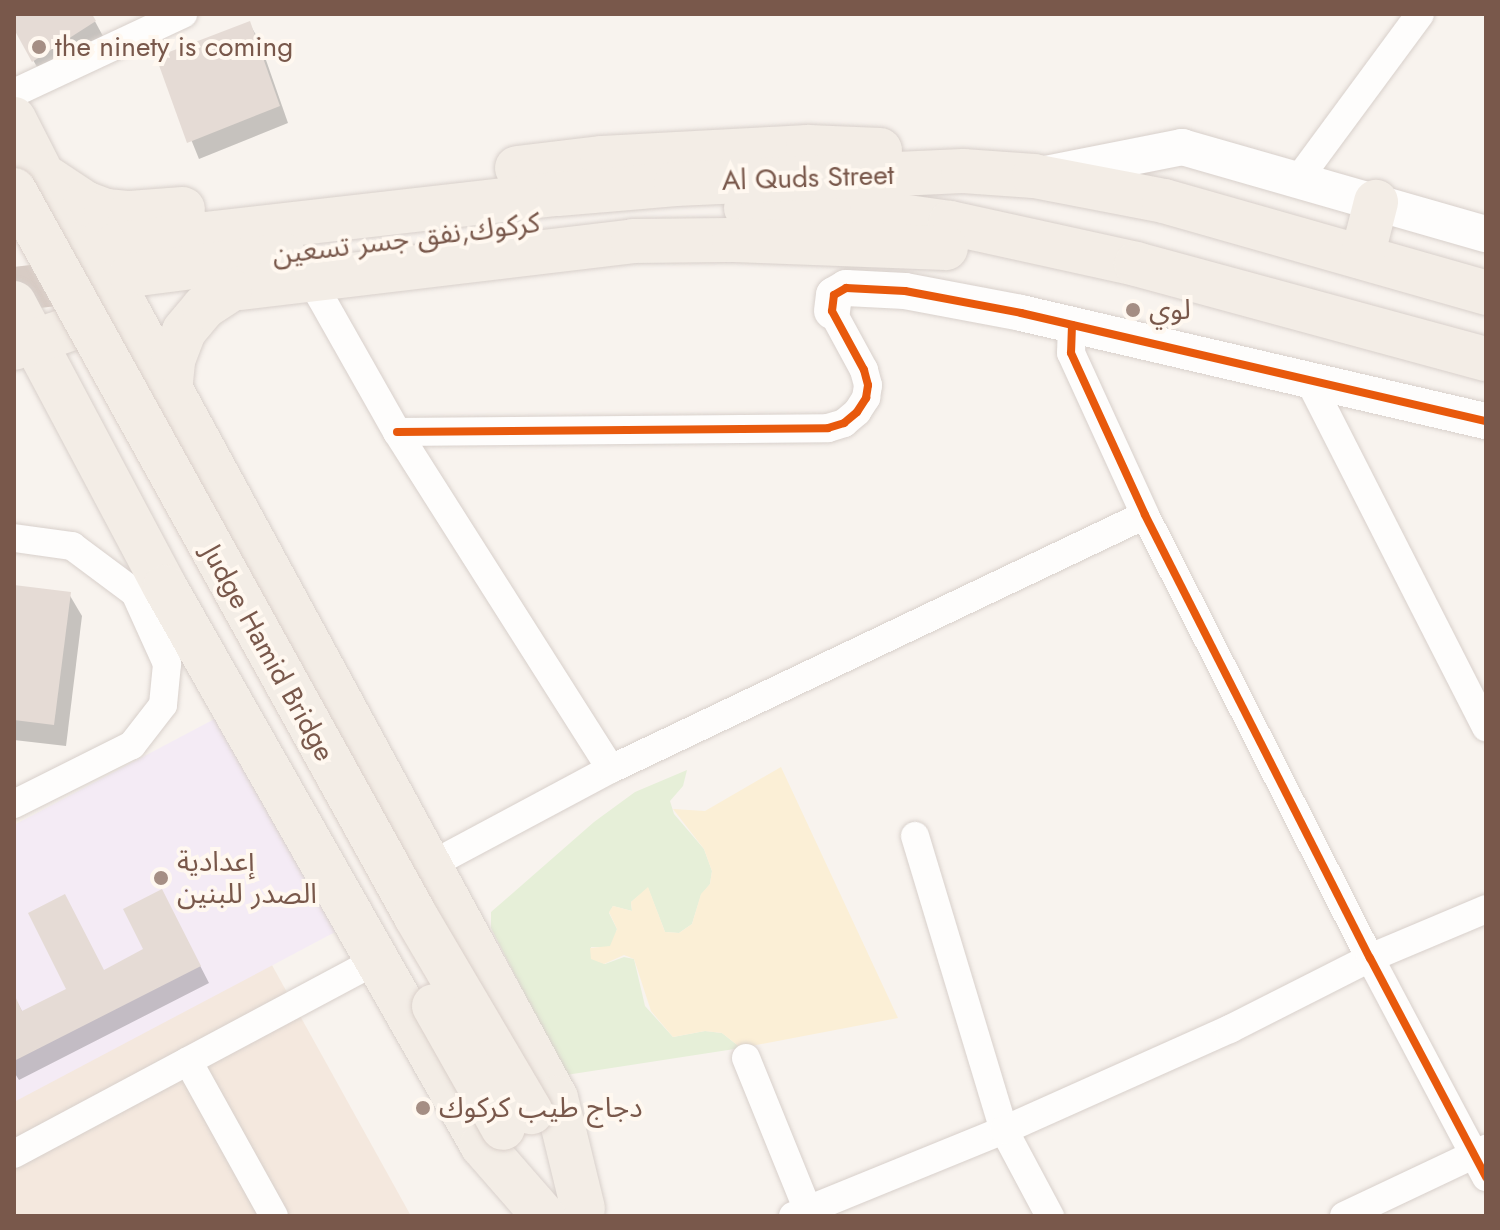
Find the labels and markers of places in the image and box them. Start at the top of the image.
place label: the ninety is coming [55,30,293,64]
marker: the ninety is coming [30,38,48,56]
place label: لوي [1149,293,1191,327]
marker: لوي [1124,301,1142,319]
place label: إعدادية الصدر للبنين [177,845,317,911]
marker: إعدادية الصدر للبنين [152,869,170,887]
place label: دجاج طيب كركوك [439,1091,643,1125]
marker: دجاج طيب كركوك [414,1099,432,1117]

